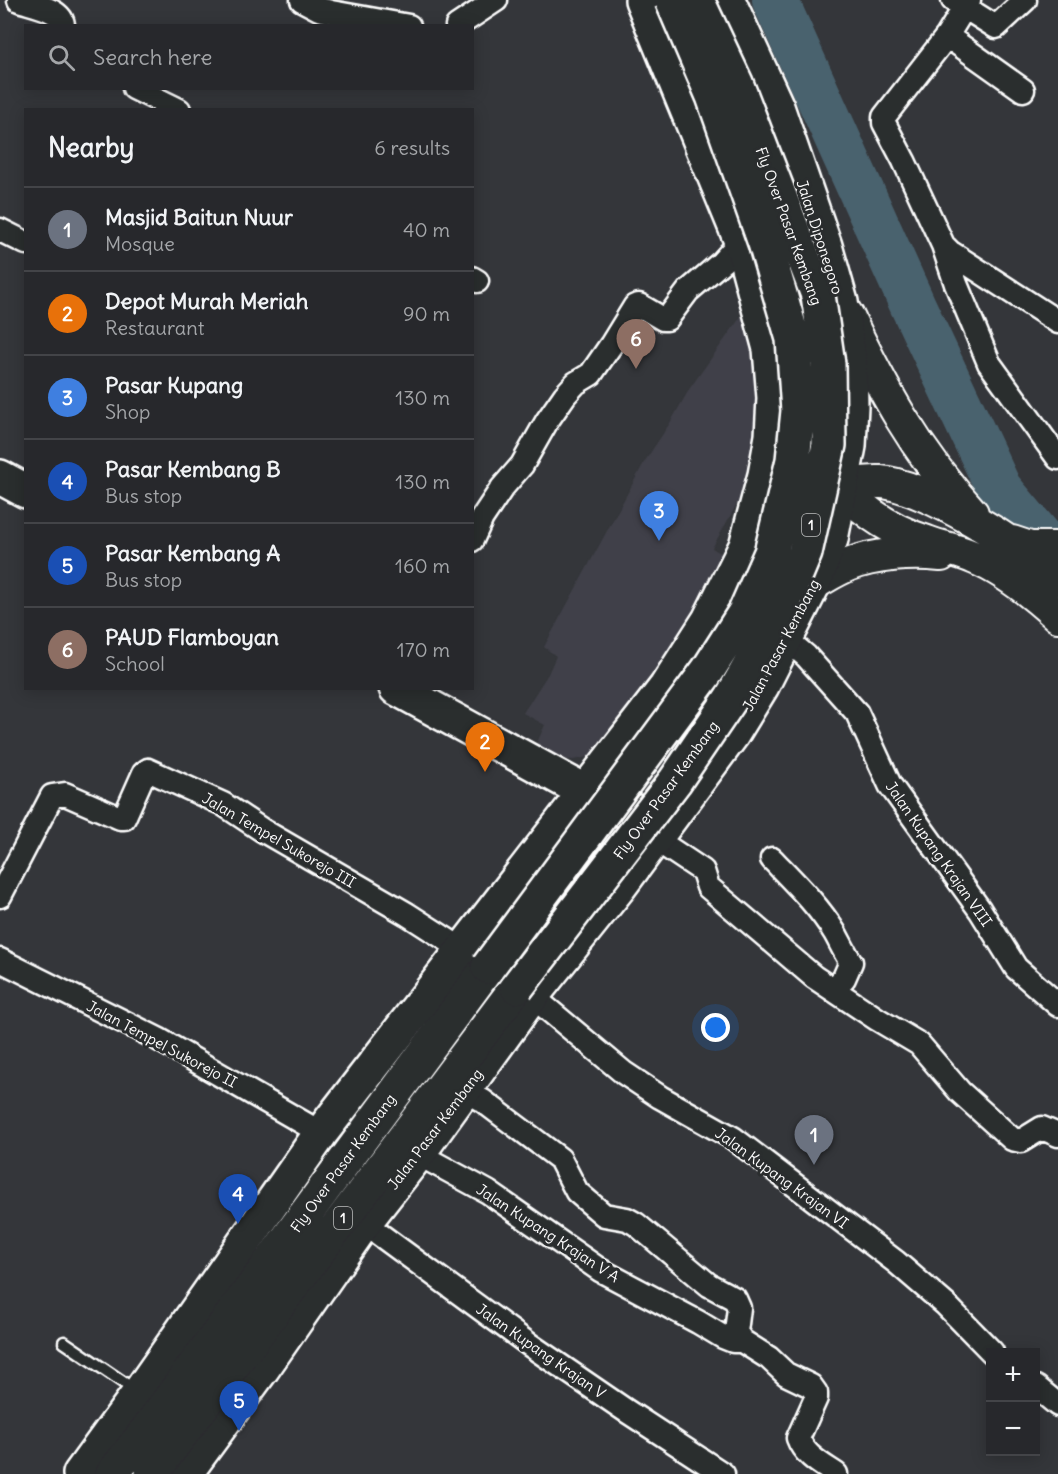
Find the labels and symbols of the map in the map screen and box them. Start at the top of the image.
street label: Fly Over Pasar Kembang [752,144,826,308]
street label: Jalan Diponegoro [793,177,847,297]
pin: 6 [616,320,656,369]
pin: 3 [640,492,678,541]
road number: 1 [802,514,820,536]
street label: Jalan Pasar Kembang [738,576,824,714]
street label: Fly Over Pasar Kembang [609,717,723,863]
pin: 2 [466,722,504,772]
street label: Jalan Kupang Krajan VIII [882,778,996,930]
street label: Jalan Tempel Sukorejo III [199,788,359,892]
street label: Jalan Tempel Sukorejo II [84,996,240,1092]
your location [701,1013,730,1042]
street label: Jalan Pasar Kembang [383,1065,487,1193]
street label: Fly Over Pasar Kembang [286,1090,400,1236]
pin: 1 [794,1116,834,1165]
street label: Jalan Kupang Krajan VI [712,1123,852,1233]
pin: 4 [218,1174,258,1224]
street label: Jalan Kupang Krajan V A [473,1180,623,1286]
road number: 1 [334,1207,352,1229]
street label: Jalan Kupang Krajan V [473,1299,609,1403]
pin: 5 [220,1382,258,1431]

